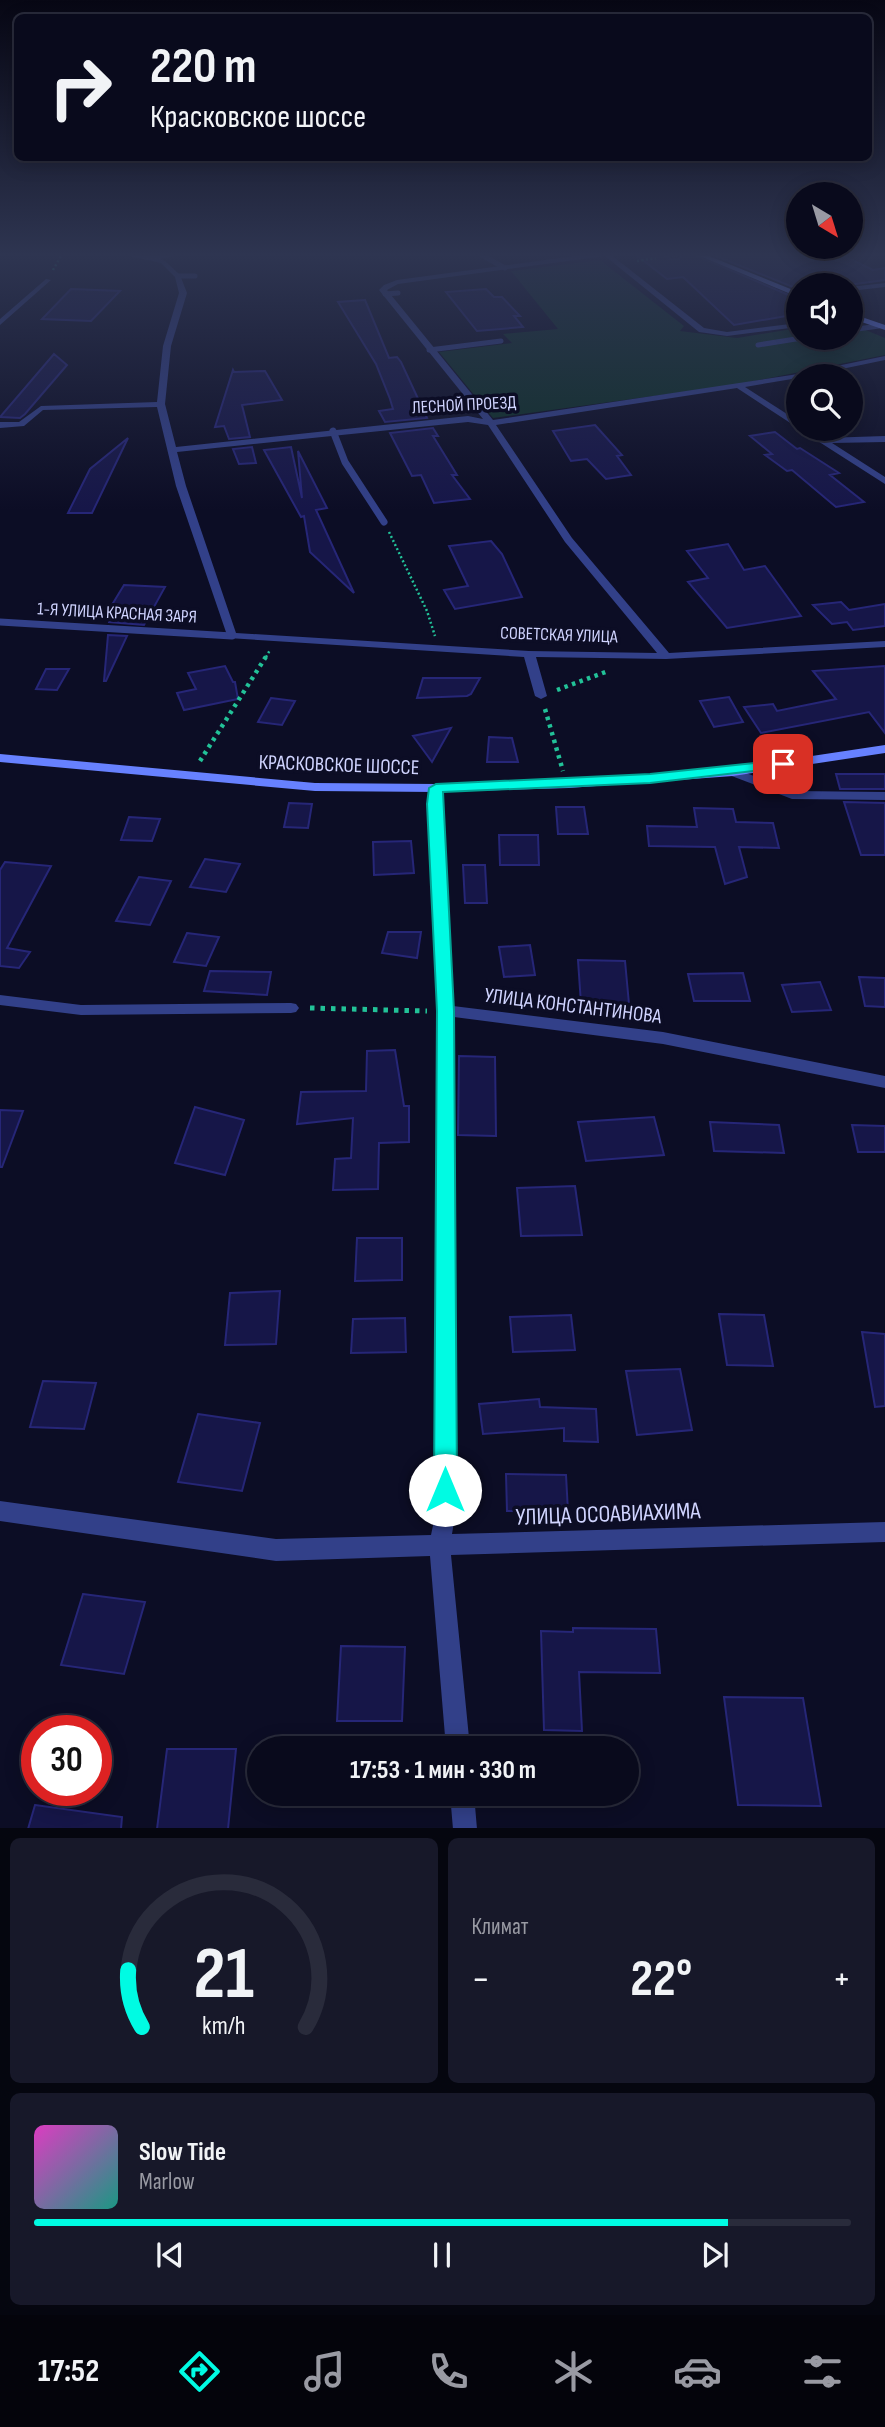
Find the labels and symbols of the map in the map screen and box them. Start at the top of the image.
north arrow [786,182,863,259]
street label: ЛЕСНОЙ ПРОЕЗД [411,392,517,418]
street label: 1-Я УЛИЦА КРАСНАЯ ЗАРЯ [37,598,197,628]
street label: СОВЕТСКАЯ УЛИЦА [500,622,618,648]
pin [753,734,813,794]
street label: КРАСКОВСКОЕ ШОССЕ [258,750,420,780]
street label: УЛИЦА КОНСТАНТИНОВА [483,983,664,1029]
position arrow [408,1453,482,1527]
street label: УЛИЦА ОСОАВИАХИМА [515,1496,702,1532]
speed limit sign: 30 [21,1715,112,1806]

